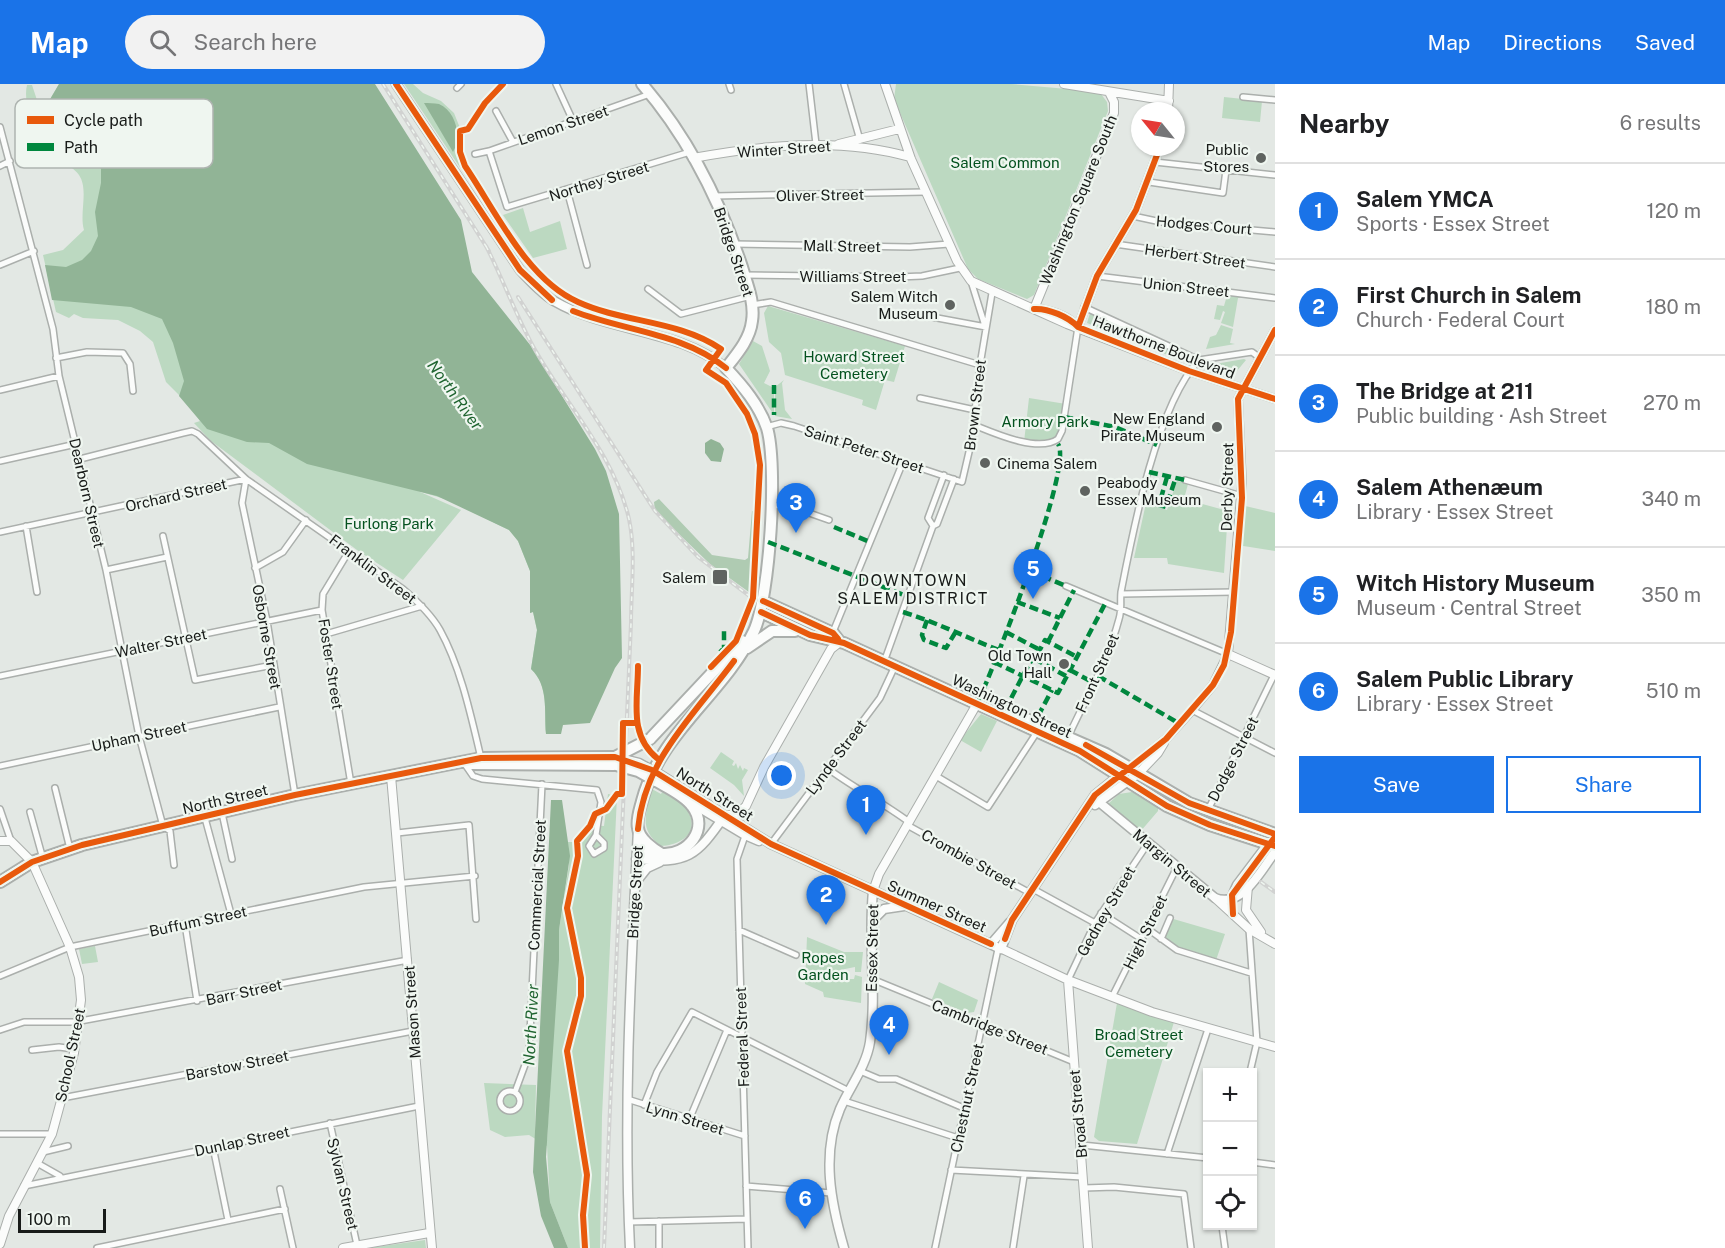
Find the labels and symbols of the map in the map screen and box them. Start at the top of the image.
legend [15,99,213,168]
street label: Lemon Street [516,102,611,148]
north arrow [1131,102,1185,156]
text: Cycle path [64,111,143,130]
street label: Washington Square South [1036,113,1120,287]
street label: Winter Street [737,137,832,161]
text: Path [64,138,98,157]
place label: Public Stores [1203,141,1249,175]
marker: Public Stores [1254,151,1268,165]
park label: Salem Common [950,154,1060,171]
street label: Northey Street [547,158,651,204]
street label: Oliver Street [776,186,864,204]
street label: Bridge Street [711,205,757,299]
street label: Hodges Court [1155,212,1253,238]
street label: Mall Street [803,237,881,255]
street label: Herbert Street [1143,240,1247,272]
street label: Williams Street [800,268,907,285]
street label: Union Street [1142,274,1231,300]
place label: Salem Witch Museum [850,288,938,322]
marker: Salem Witch Museum [943,298,957,312]
street label: Hawthorne Boulevard [1090,312,1238,382]
park label: Howard Street Cemetery [803,348,905,382]
water label: North River [423,356,487,434]
street label: Brown Street [961,358,989,452]
place label: New England Pirate Museum [1101,410,1205,444]
park label: Armory Park [1001,413,1089,430]
marker: New England Pirate Museum [1210,420,1224,434]
street label: Saint Peter Street [802,422,926,476]
street label: Dearborn Street [66,436,108,550]
street label: Derby Street [1218,442,1236,532]
place label: Cinema Salem [997,455,1097,472]
marker: Cinema Salem [978,456,992,470]
place label: Peabody Essex Museum [1097,474,1201,508]
street label: Orchard Street [124,475,229,515]
pin: 3 [776,484,816,533]
marker: Peabody Essex Museum [1078,484,1092,498]
park label: Furlong Park [344,515,434,532]
street label: Franklin Street [326,531,420,607]
pin: 5 [1014,550,1052,599]
marker: Salem [711,568,729,586]
place label: Salem [662,569,706,586]
district label: DOWNTOWN SALEM DISTRICT [837,571,989,608]
street label: Osborne Street [249,583,285,691]
street label: Foster Street [315,617,347,711]
street label: Walter Street [114,625,209,661]
street label: Front Street [1072,631,1122,715]
place label: Old Town Hall [988,647,1052,681]
marker: Old Town Hall [1057,657,1071,671]
street label: Washington Street [949,671,1075,741]
street label: Dodge Street [1204,714,1262,804]
street label: Lynde Street [802,716,870,798]
street label: Upham Street [90,718,188,754]
your location [767,761,796,790]
street label: North Street [673,764,757,824]
street label: North Street [181,781,270,817]
pin: 1 [846,786,886,835]
street label: Commercial Street [525,819,549,951]
street label: Margin Street [1130,825,1215,901]
street label: Crombie Street [919,826,1020,892]
street label: Bridge Street [624,845,646,939]
street label: Gedney Street [1073,863,1139,959]
pin: 2 [806,876,846,925]
street label: Summer Street [885,877,989,936]
street label: High Street [1120,892,1170,972]
street label: Buffum Street [148,902,249,940]
street label: Essex Street [863,904,881,992]
park label: Ropes Garden [797,949,849,983]
street label: Mason Street [400,965,424,1059]
street label: Barr Street [204,976,284,1008]
water label: North River [519,983,543,1066]
street label: Federal Street [732,986,752,1088]
street label: Cambridge Street [929,996,1051,1058]
street label: School Street [52,1006,88,1104]
pin: 4 [870,1006,908,1055]
park label: Broad Street Cemetery [1095,1026,1184,1060]
street label: Chestnut Street [947,1042,987,1154]
street label: Barstow Street [184,1047,290,1083]
street label: Broad Street [1066,1069,1090,1159]
street label: Lynn Street [644,1098,726,1138]
street label: Dunlap Street [193,1123,291,1159]
street label: Sylvan Street [324,1136,362,1232]
pin: 6 [786,1180,824,1229]
scale bar [18,1206,106,1234]

